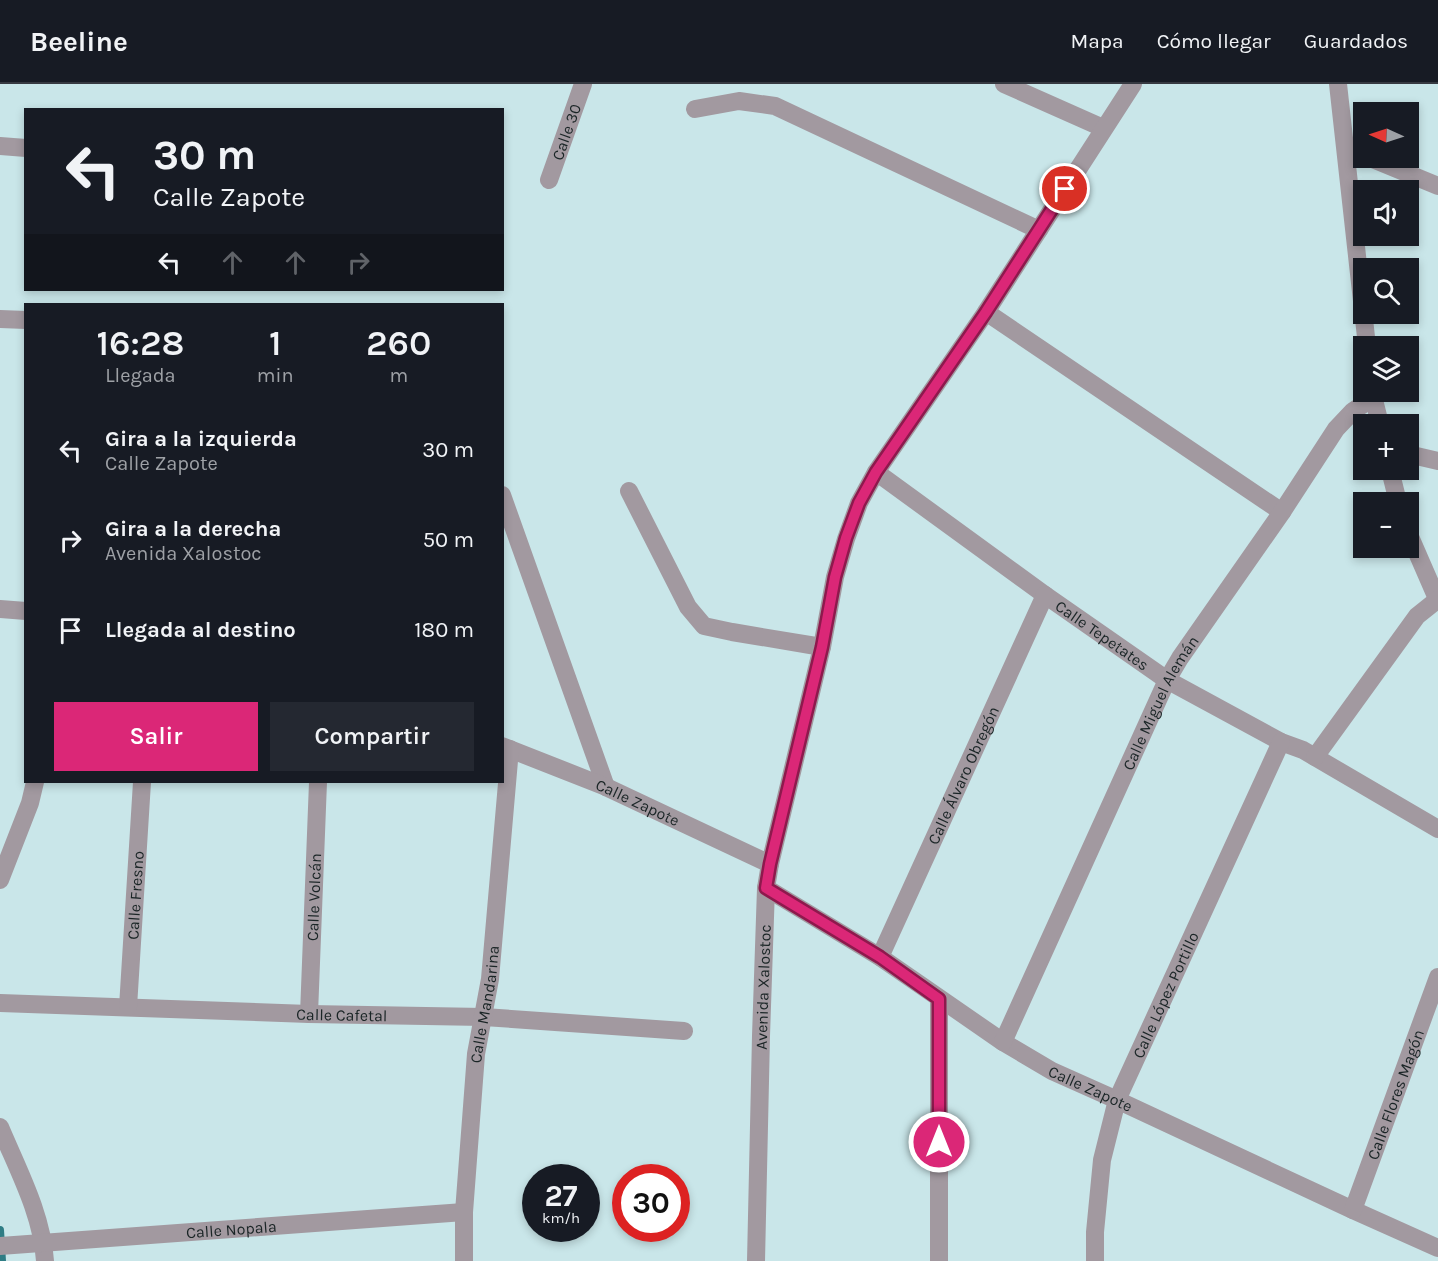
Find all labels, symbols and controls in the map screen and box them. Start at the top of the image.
text: Beeline [30,25,128,58]
text: Mapa [1070,29,1124,53]
text: Cómo llegar [1157,29,1271,53]
text: Guardados [1304,29,1408,53]
street label: Calle 30 [547,101,585,163]
north arrow [1353,102,1419,168]
map controls [1353,102,1419,558]
text: 30 m [153,130,256,180]
icon: left [54,132,132,210]
pin [1039,163,1090,214]
icon: arrive [1048,172,1081,205]
button: sound [1353,180,1419,246]
text: Calle Zapote [153,181,305,213]
icon: left [153,246,186,279]
icon: ahead [216,246,249,279]
icon: ahead [279,246,312,279]
icon: right [342,246,375,279]
button: search [1353,258,1419,324]
text: 16:28 [96,322,184,364]
text: 1 [269,322,282,364]
text: 260 [366,322,432,364]
button: layers [1353,336,1419,402]
text: Llegada [105,364,176,387]
text: min [257,364,294,387]
text: m [389,364,408,387]
button: + [1353,414,1419,480]
text: Gira a la izquierda [105,426,297,452]
icon: left [54,434,87,467]
text: 30 m [422,437,474,463]
text: Calle Zapote [105,452,218,475]
button: − [1353,492,1419,558]
text: Gira a la derecha [105,516,281,542]
icon: right [54,524,87,557]
text: 50 m [423,527,474,553]
text: Avenida Xalostoc [105,542,262,565]
street label: Calle Tepetates [1052,596,1153,674]
icon: arrive [54,614,87,647]
text: Llegada al destino [105,617,296,643]
text: 180 m [414,617,474,643]
street label: Calle Miguel Alemán [1118,632,1202,773]
button: Salir [54,702,258,771]
button: Compartir [270,702,474,771]
street label: Calle Álvaro Obregón [923,703,1003,847]
street label: Calle Zapote [593,775,683,830]
street label: Calle Fresno [123,850,147,940]
street label: Calle Volcán [302,853,325,941]
street label: Avenida Xalostoc [751,924,774,1050]
street label: Calle López Portillo [1128,929,1202,1061]
street label: Calle Mandarina [466,945,502,1064]
street label: Calle Cafetal [296,1004,388,1025]
street label: Calle Flores Magón [1363,1027,1428,1162]
street label: Calle Zapote [1046,1061,1136,1115]
position arrow [907,1110,971,1174]
speed limit sign: 30 [612,1164,690,1242]
text: 27 [544,1178,578,1214]
text: km/h [542,1209,580,1227]
street label: Calle Nopala [185,1216,277,1242]

